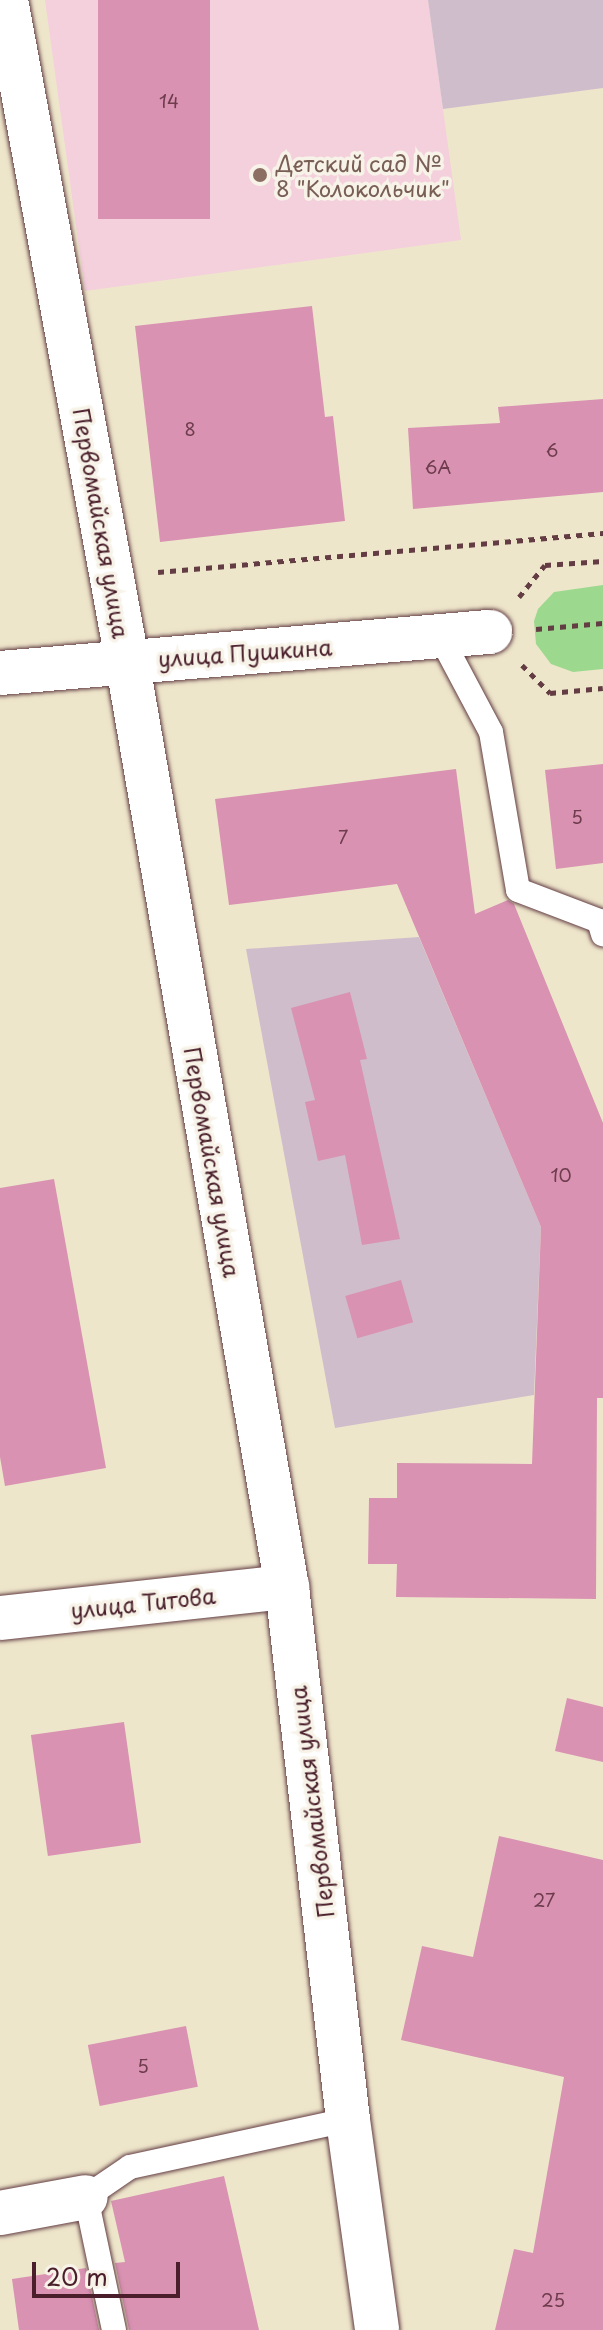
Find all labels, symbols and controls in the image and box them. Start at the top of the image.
house number: 14 [159,90,179,112]
place label: Детский сад № 8 "Колокольчик" [276,149,450,200]
marker: Детский сад № 8 "Колокольчик" [251,166,269,184]
street label: Первомайская улица [69,405,135,641]
house number: 8 [184,418,196,440]
house number: 6 [546,439,558,461]
house number: 6А [425,456,451,478]
street label: улица Пушкина [156,633,334,671]
house number: 5 [571,806,583,828]
house number: 7 [338,826,348,848]
street label: Первомайская улица [180,1044,246,1280]
house number: 10 [550,1164,572,1186]
street label: улица Титова [68,1581,218,1623]
street label: Первомайская улица [284,1684,338,1920]
house number: 27 [533,1889,555,1911]
house number: 5 [137,2055,149,2077]
scale bar [36,2246,184,2296]
text: 20 m [46,2258,108,2294]
house number: 25 [541,2289,565,2311]

